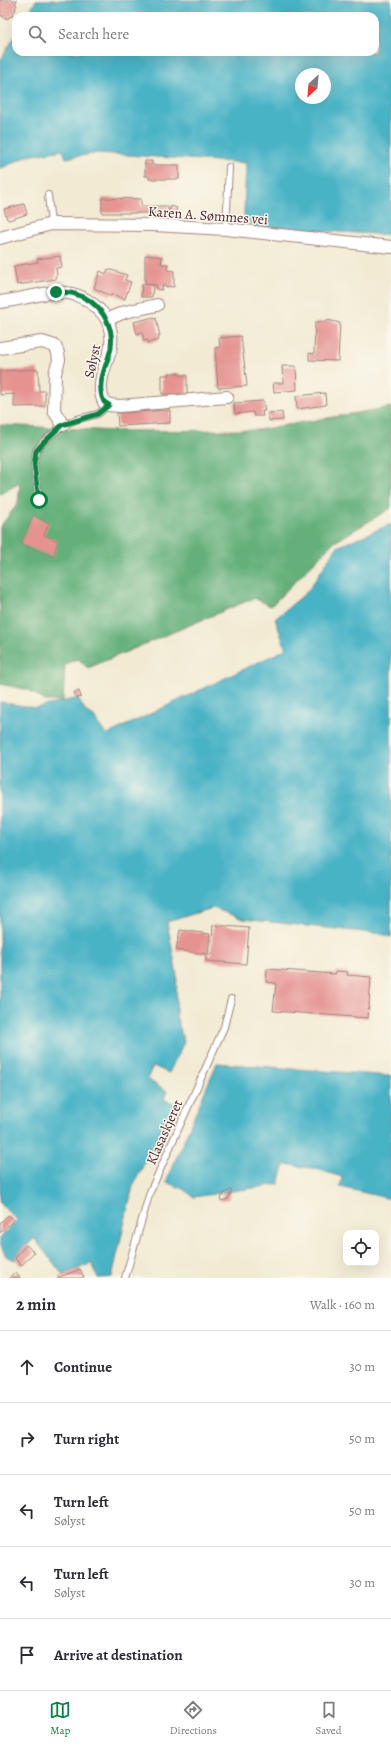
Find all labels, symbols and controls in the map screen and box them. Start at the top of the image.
search box [12,12,379,56]
icon: search [26,23,48,45]
text: Search here [58,24,129,44]
north arrow [295,68,331,104]
street label: Karen A. Sømmes vei [147,202,269,229]
route end [47,283,65,301]
street label: Sølyst [80,342,105,380]
route start [30,491,48,509]
street label: Klasaskjeret [142,1096,187,1168]
map controls [343,1230,379,1266]
button: locate [343,1230,379,1266]
text: 2 min [16,1293,56,1316]
text: Walk · 160 m [310,1296,375,1313]
icon: ahead [16,1356,38,1378]
text: Continue [54,1357,112,1377]
text: 30 m [349,1358,375,1375]
icon: right [16,1428,38,1450]
text: Turn right [54,1429,119,1449]
text: 50 m [349,1430,375,1447]
text: Turn left [54,1492,109,1512]
icon: left [16,1500,38,1522]
text: 50 m [349,1502,375,1519]
text: Sølyst [54,1512,86,1529]
text: Turn left [54,1564,109,1584]
icon: left [16,1572,38,1594]
text: 30 m [349,1574,375,1591]
text: Sølyst [54,1584,86,1601]
icon: arrive [16,1644,38,1666]
text: Arrive at destination [54,1645,183,1665]
tab: Map [49,1699,71,1738]
tab: Directions [170,1699,217,1738]
tab: Saved [316,1699,342,1738]

